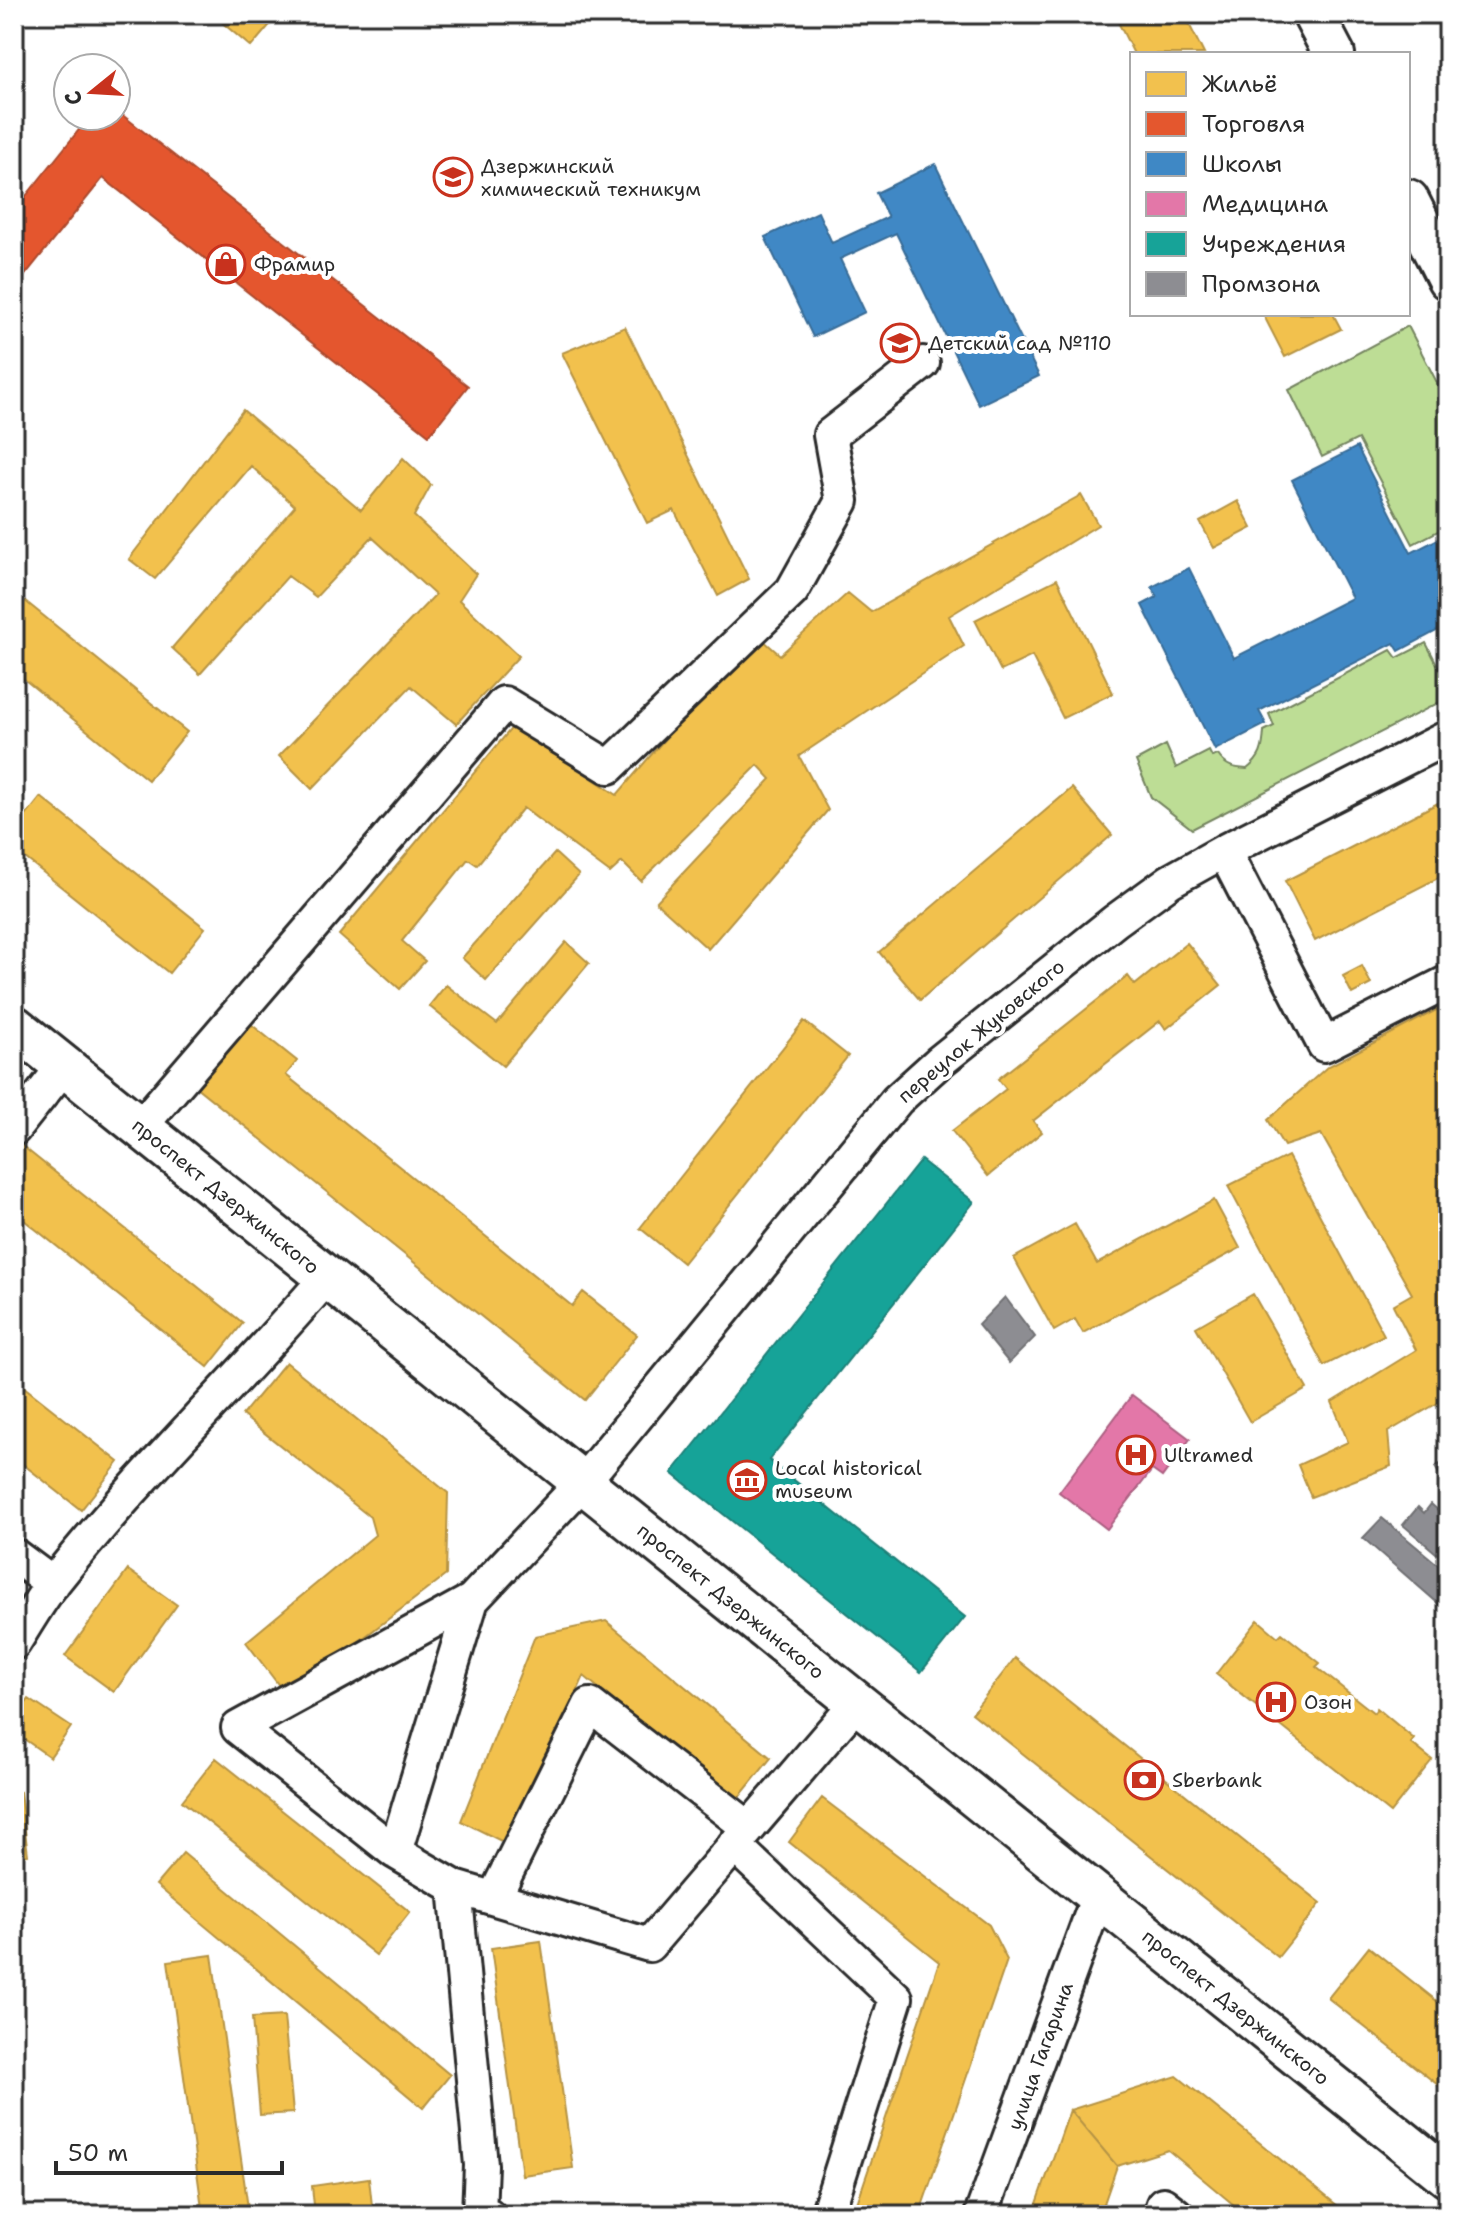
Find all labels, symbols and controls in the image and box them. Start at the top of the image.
north arrow [52,52,132,132]
legend [1130,52,1410,316]
text: Жильё [1202,68,1278,100]
text: С [58,87,89,109]
text: Торговля [1202,108,1305,140]
text: Школы [1202,148,1282,180]
place label: Дзержинский химический техникум [481,153,701,202]
school or university icon: Дзержинский химический техникум [432,156,474,198]
text: Медицина [1202,188,1328,220]
text: Учреждения [1202,228,1346,260]
shop icon: Фрамир [205,243,247,285]
place label: Фрамир [254,251,335,277]
text: Промзона [1202,268,1320,300]
school or university icon: Детский сад №110 [879,322,921,364]
place label: Детский сад №110 [928,330,1112,356]
street label: переулок Жуковского [892,953,1070,1109]
street label: проспект Дзержинского [127,1112,325,1280]
hospital icon: Ultramed [1115,1434,1157,1476]
place label: Ultramed [1164,1442,1253,1468]
place label: Local historical museum [775,1455,922,1504]
museum icon: Local historical museum [726,1459,768,1501]
street label: проспект Дзержинского [632,1517,830,1685]
hospital icon: Озон [1255,1681,1297,1723]
place label: Озон [1304,1689,1352,1715]
bank icon: Sberbank [1123,1759,1165,1801]
place label: Sberbank [1172,1767,1262,1793]
street label: проспект Дзержинского [1137,1923,1335,2091]
street label: улица Гагарина [1001,1978,1079,2134]
scale bar [56,2125,282,2175]
text: 50 m [68,2137,128,2169]

